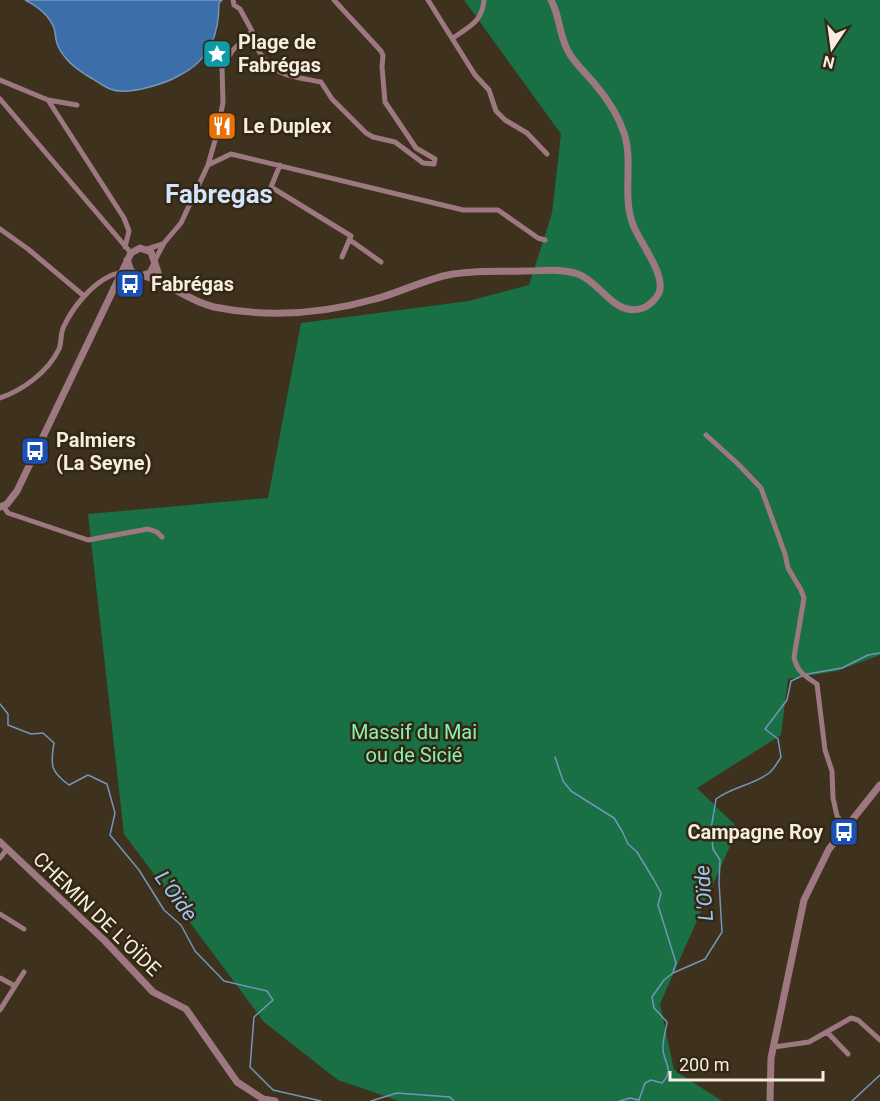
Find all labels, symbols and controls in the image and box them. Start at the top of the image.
north arrow [802,18,862,78]
place label: Plage de Fabrégas [238,30,321,77]
place icon: Plage de Fabrégas [201,38,233,70]
text: N [821,52,836,73]
restaurant icon: Le Duplex [206,110,238,142]
place label: Le Duplex [243,114,332,138]
district label: Fabregas [165,179,273,209]
bus stop icon: Fabrégas [114,268,146,300]
place label: Fabrégas [151,272,234,296]
place label: Palmiers (La Seyne) [56,428,152,475]
bus stop icon: Palmiers (La Seyne) [19,435,51,467]
park label: Massif du Mai ou de Sicié [351,720,477,767]
bus stop icon: Campagne Roy [828,816,860,848]
place label: Campagne Roy [688,820,824,844]
street label: CHEMIN DE L'OÏDE [28,847,166,981]
water label: L'Oïde [690,864,718,922]
water label: L'Oïde [150,866,202,926]
scale bar [670,1044,823,1082]
text: 200 m [679,1054,730,1075]

